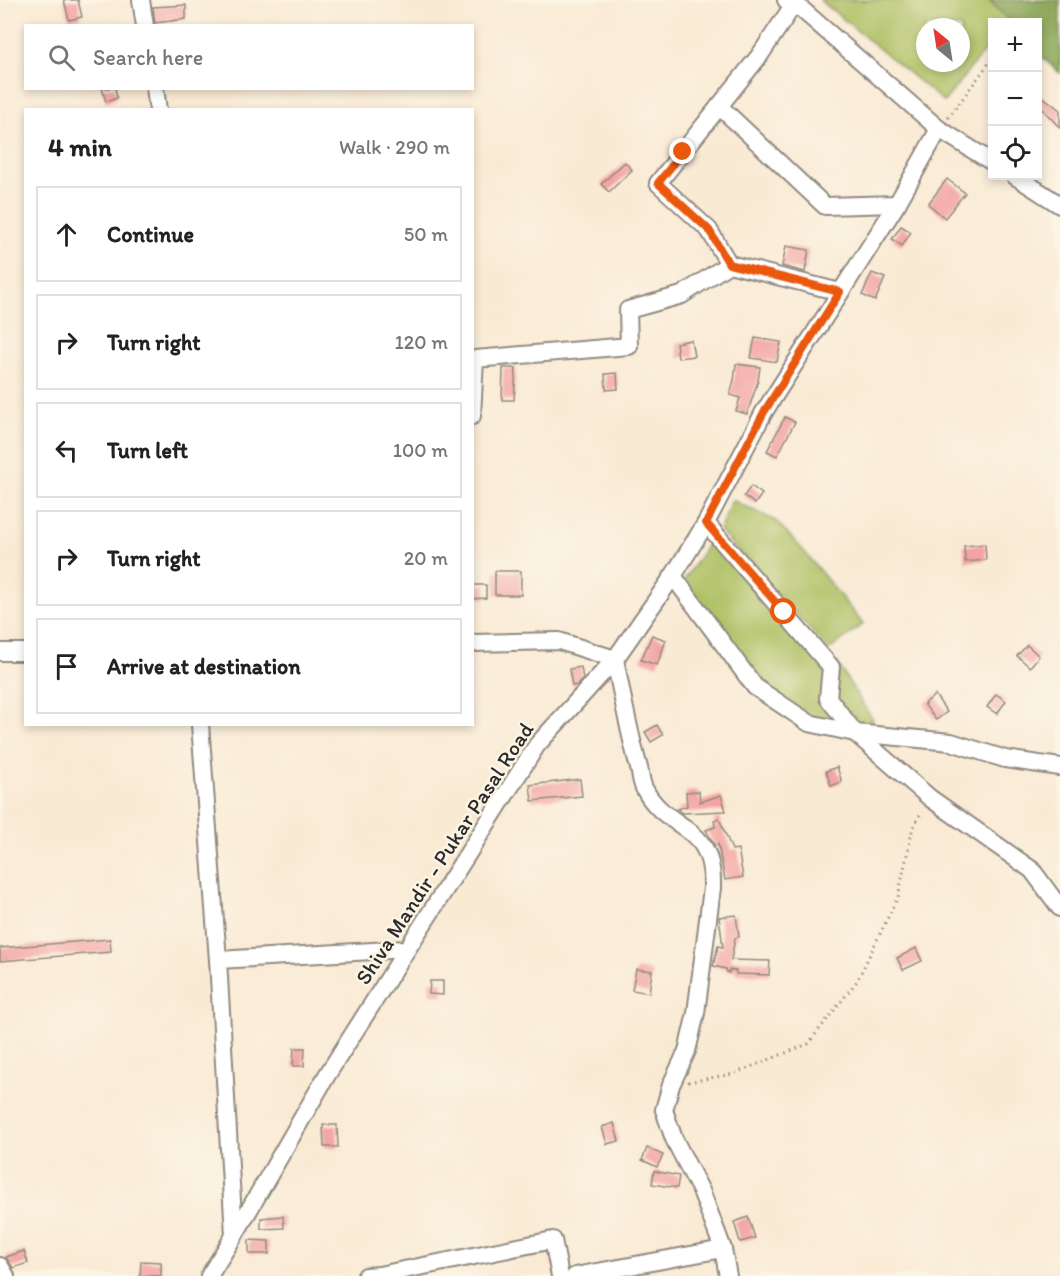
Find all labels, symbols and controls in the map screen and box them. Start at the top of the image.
north arrow [916,18,970,72]
map controls [988,18,1042,180]
button: + [988,18,1042,72]
search box [24,24,474,90]
icon: search [45,41,78,74]
text: Search here [93,44,203,71]
button: − [988,72,1042,126]
button: locate [988,126,1042,180]
text: 4 min [48,131,112,163]
text: Walk · 290 m [339,135,450,159]
route end [669,138,695,164]
icon: ahead [50,218,83,251]
text: Continue [107,221,194,248]
text: 50 m [404,222,448,246]
icon: right [50,326,83,359]
text: Turn right [107,329,201,356]
text: 120 m [395,330,448,354]
icon: left [50,434,83,467]
text: Turn left [107,437,188,464]
text: 100 m [393,438,448,462]
icon: right [50,542,83,575]
text: Turn right [107,545,201,572]
text: 20 m [404,546,448,570]
route start [770,598,796,624]
icon: arrive [50,650,83,683]
text: Arrive at destination [107,653,301,680]
street label: Shiva Mandir - Pukar Pasal Road [349,717,539,990]

